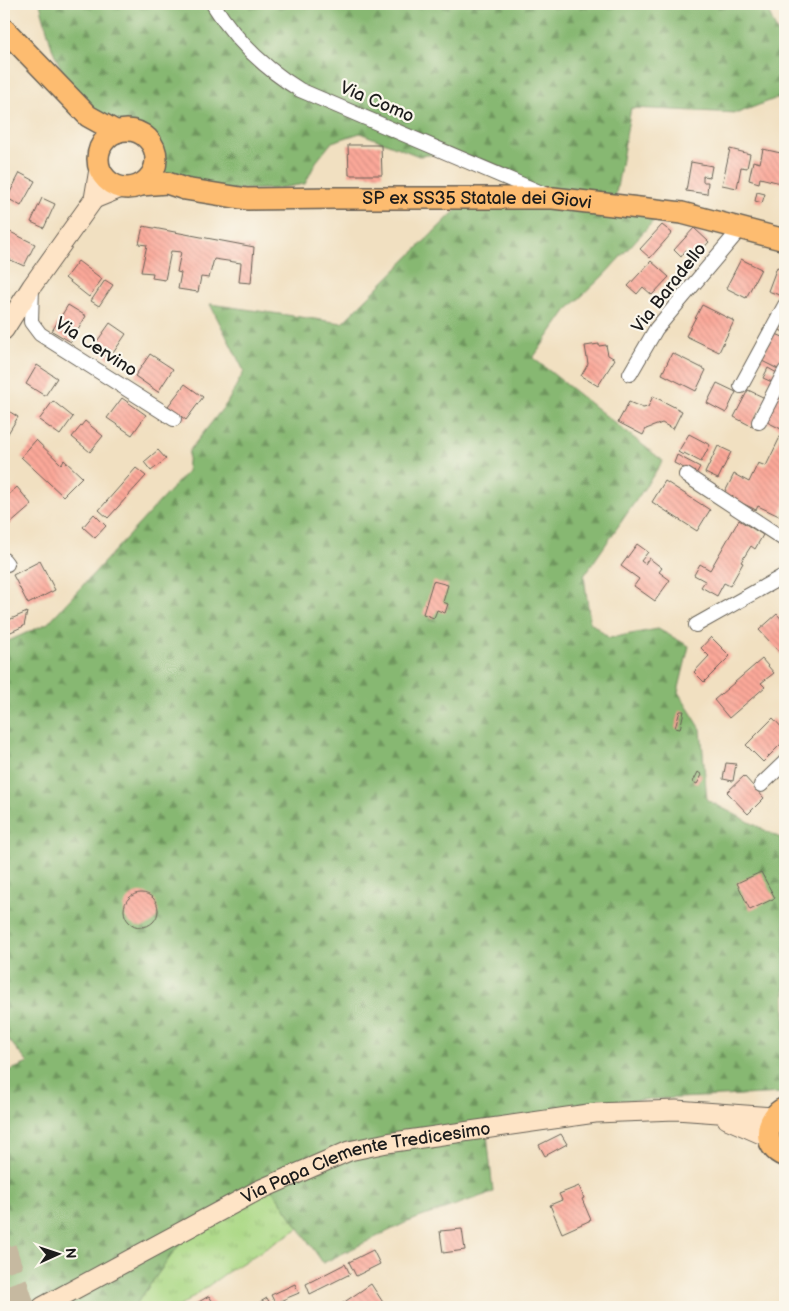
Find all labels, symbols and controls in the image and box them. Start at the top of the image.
street label: Via Como [337,77,417,127]
street label: SP ex SS35 Statale dei Giovi [362,187,593,213]
street label: Via Baradello [627,239,711,337]
street label: Via Cervino [51,313,141,381]
street label: Via Papa Clemente Tredicesimo [238,1118,492,1208]
north arrow [32,1228,82,1278]
text: N [62,1248,79,1259]

